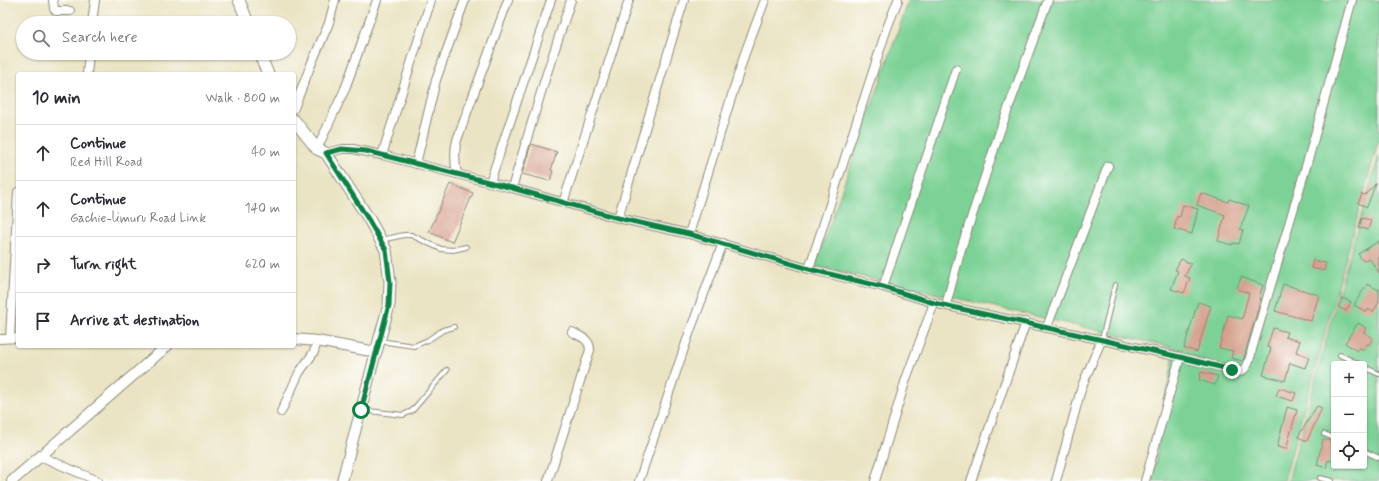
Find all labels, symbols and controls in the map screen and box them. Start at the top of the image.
search box [16,16,296,60]
icon: search [30,27,52,49]
text: Search here [62,28,138,48]
text: 10 min [32,87,81,109]
text: Walk · 800 m [205,90,280,107]
text: Continue [70,134,126,154]
icon: ahead [32,142,54,164]
text: 40 m [251,144,280,161]
text: Red Hill Road [70,154,142,171]
text: Continue [70,190,126,210]
icon: ahead [32,198,54,220]
text: 140 m [245,200,280,217]
text: Gachie-limuru Road Link [70,210,206,227]
icon: right [32,254,54,276]
text: Turn right [70,255,137,275]
text: 620 m [245,256,280,273]
icon: arrive [32,310,54,332]
text: Arrive at destination [70,311,199,331]
route end [1223,361,1241,379]
map controls [1331,361,1367,469]
button: + [1331,361,1367,397]
button: − [1331,397,1367,433]
route start [352,401,370,419]
button: locate [1331,433,1367,469]

